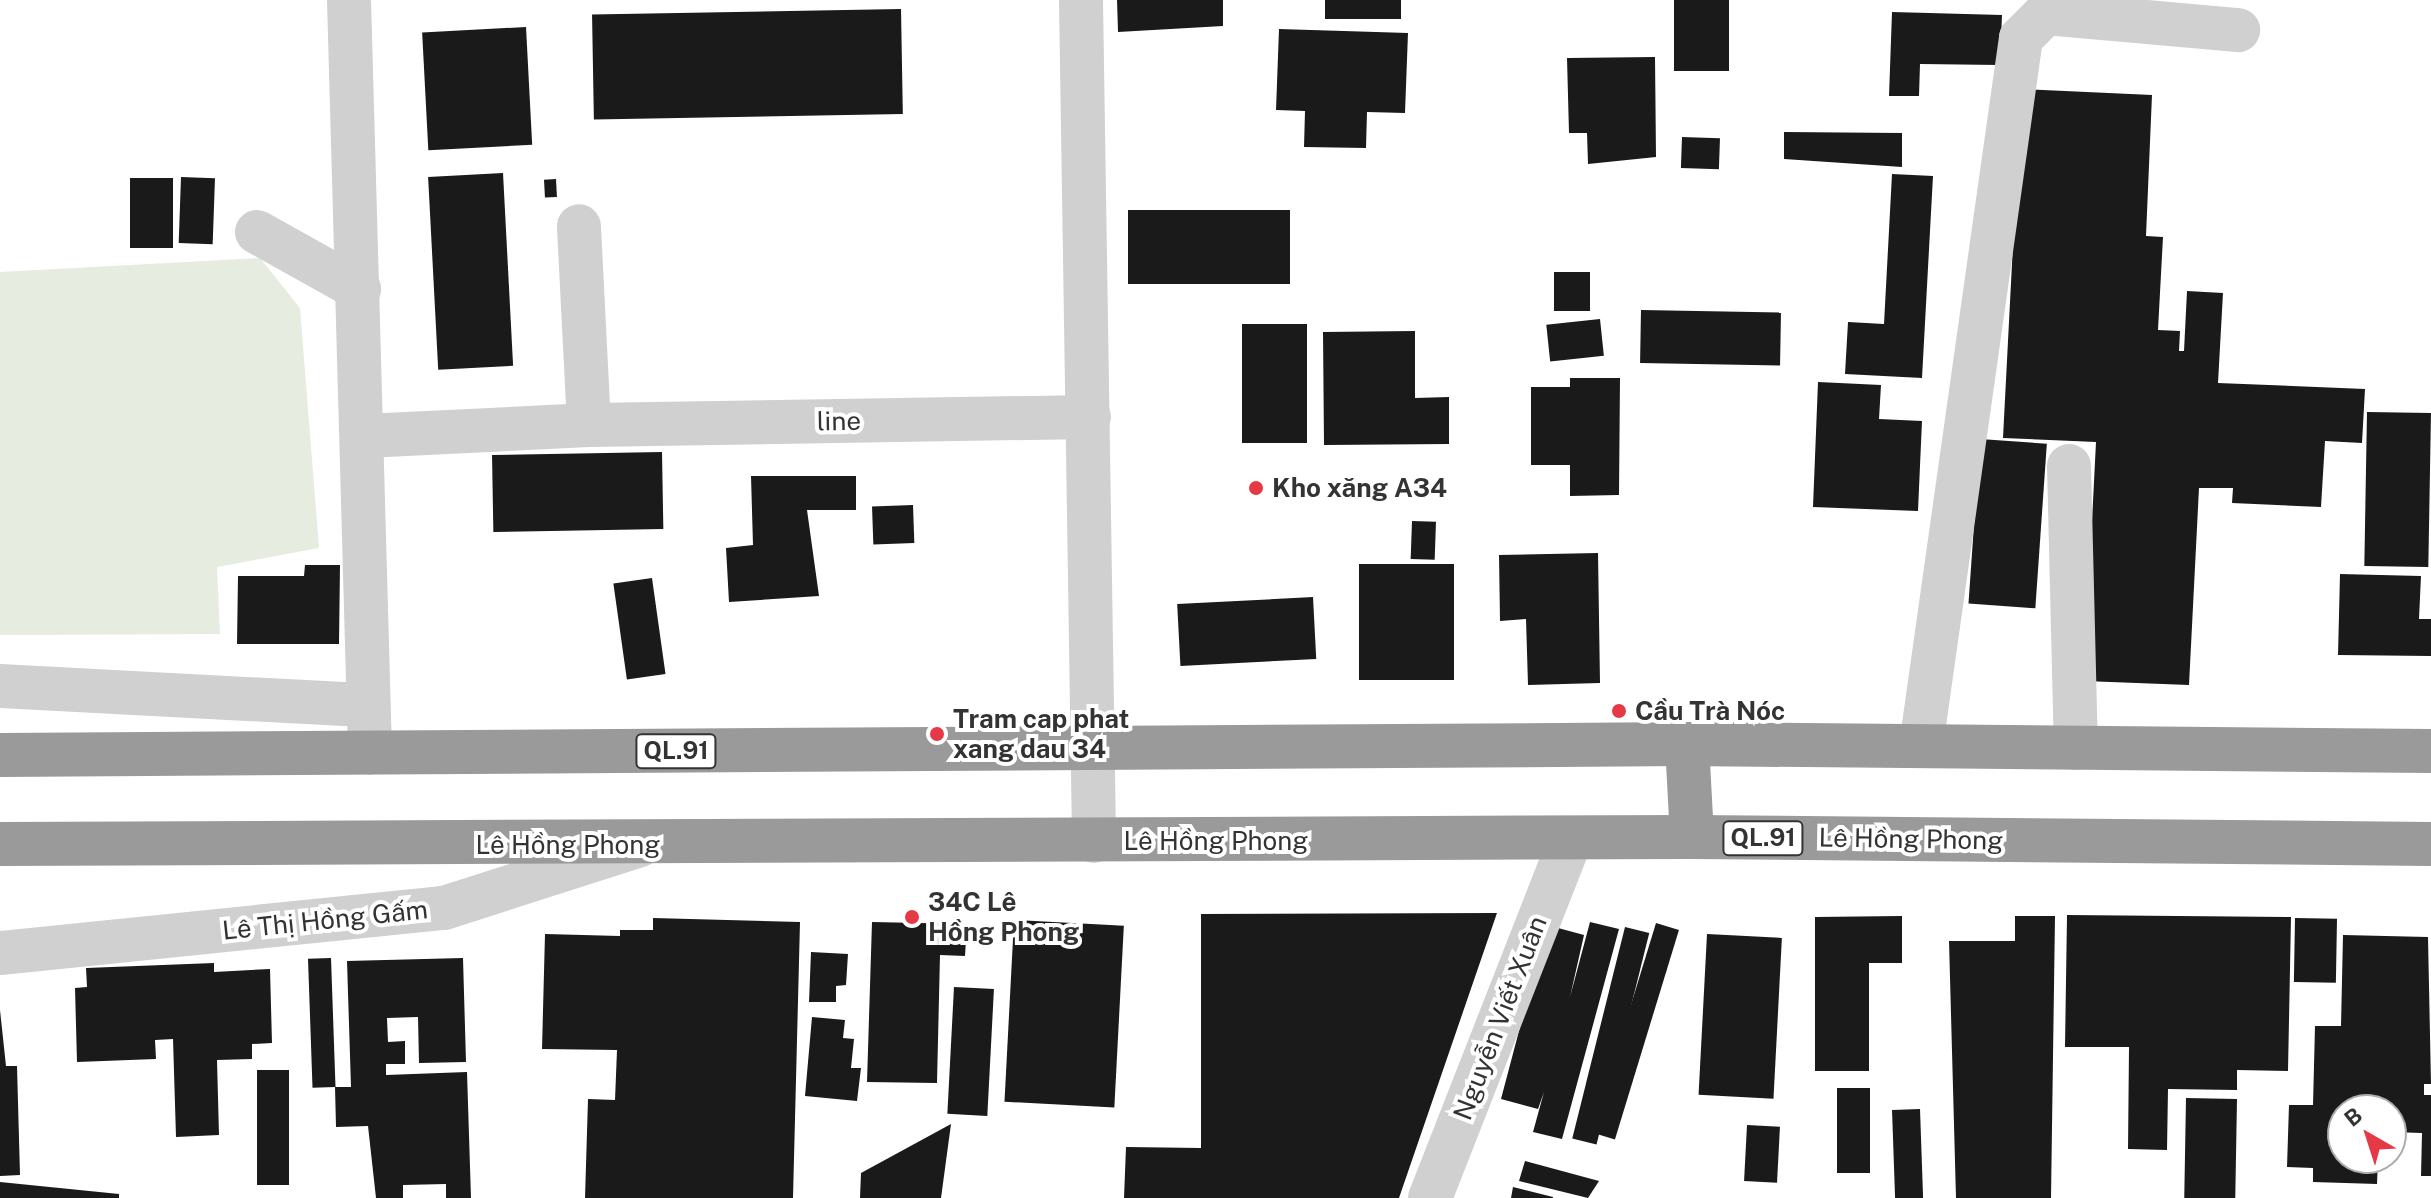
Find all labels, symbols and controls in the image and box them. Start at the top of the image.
street label: line [817,405,861,437]
place label: Kho xăng A34 [1272,472,1447,504]
marker: Kho xăng A34 [1247,479,1265,497]
place label: Cầu Trà Nóc [1635,695,1785,727]
marker: Cầu Trà Nóc [1610,702,1628,720]
place label: Tram cap phat xang dau 34 [953,703,1130,764]
marker: Tram cap phat xang dau 34 [928,725,946,743]
road number: QL.91 [634,731,718,771]
road number: QL.91 [1721,818,1805,858]
street label: Lê Hồng Phong [1818,822,2004,856]
street label: Lê Hồng Phong [1124,825,1308,857]
street label: Lê Hồng Phong [476,829,660,861]
place label: 34C Lê Hồng Phong [928,886,1079,948]
street label: Lê Thị Hồng Gấm [221,894,429,946]
marker: 34C Lê Hồng Phong [903,908,921,926]
street label: Nguyễn Viết Xuân [1447,911,1553,1125]
north arrow [2327,1094,2407,1174]
text: B [2339,1102,2367,1132]

